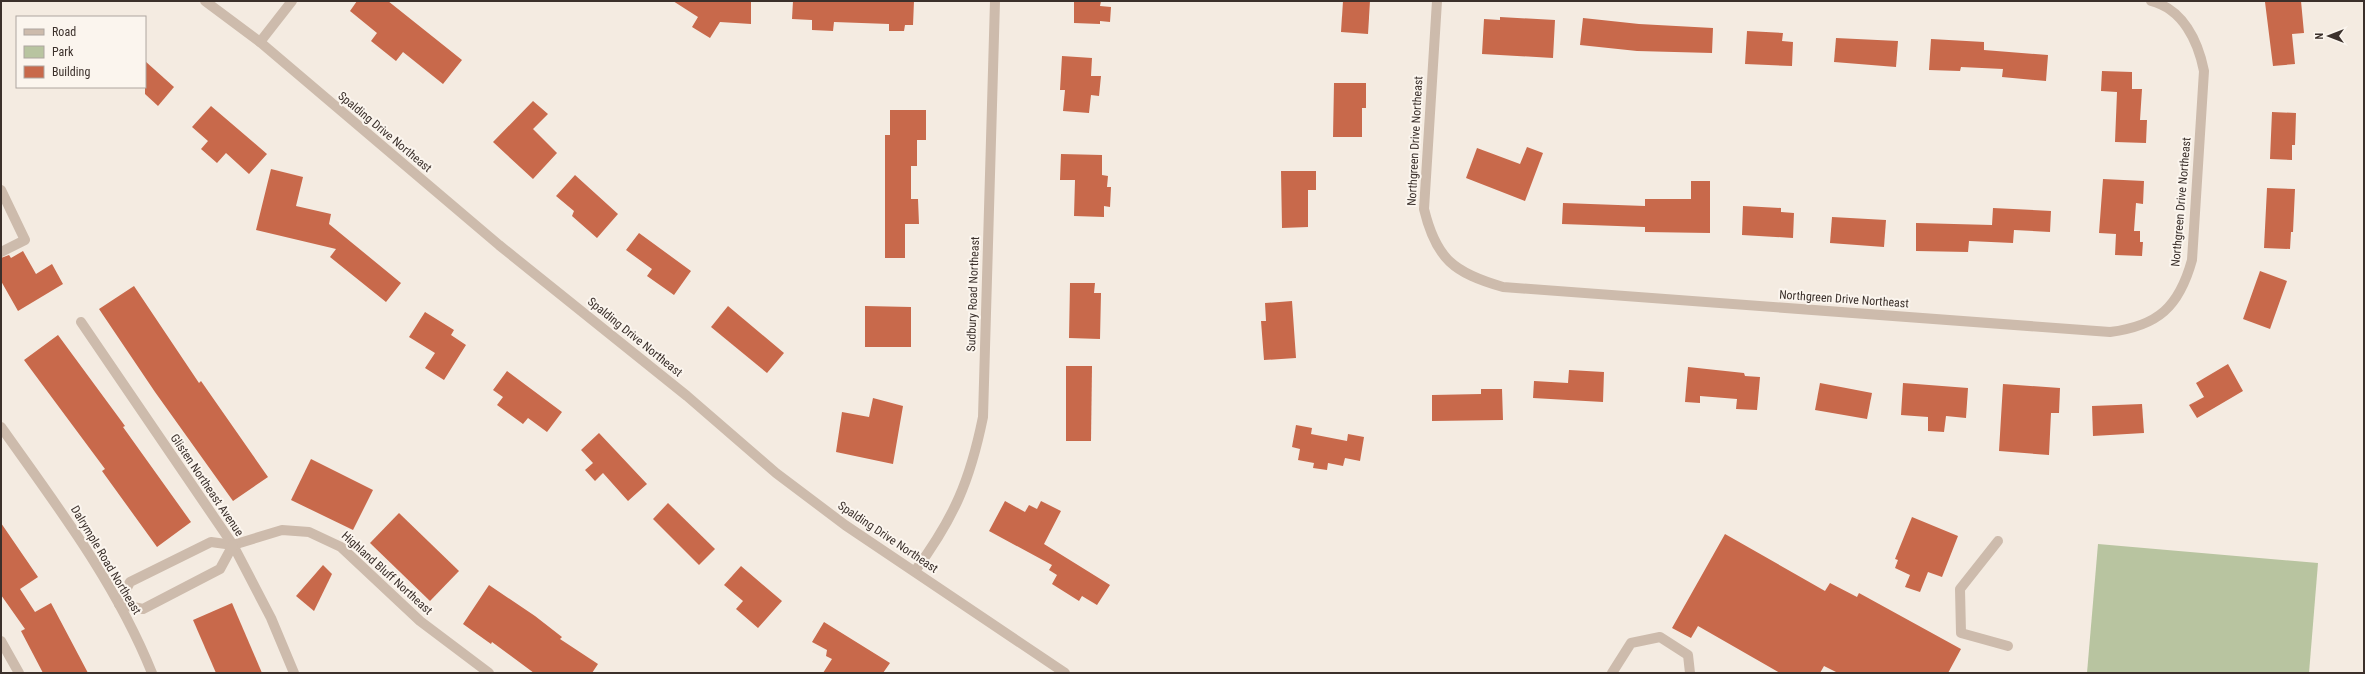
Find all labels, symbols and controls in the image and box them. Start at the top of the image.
legend [16,16,146,88]
north arrow [2309,16,2349,56]
text: Road [52,25,76,39]
text: N [2313,32,2326,39]
text: Park [52,45,74,59]
text: Building [52,65,90,79]
street label: Northgreen Drive Northeast [1405,75,1425,206]
street label: Spalding Drive Northeast [335,89,435,175]
street label: Northgreen Drive Northeast [2168,136,2194,267]
street label: Sudbury Road Northeast [964,236,982,352]
street label: Northgreen Drive Northeast [1779,287,1910,311]
street label: Spalding Drive Northeast [585,295,685,380]
street label: Glisten Northeast Avenue [168,431,247,539]
street label: Spalding Drive Northeast [835,498,941,576]
street label: Dalrymple Road Northeast [68,503,144,617]
street label: Highland Bluff Northeast [339,528,436,618]

